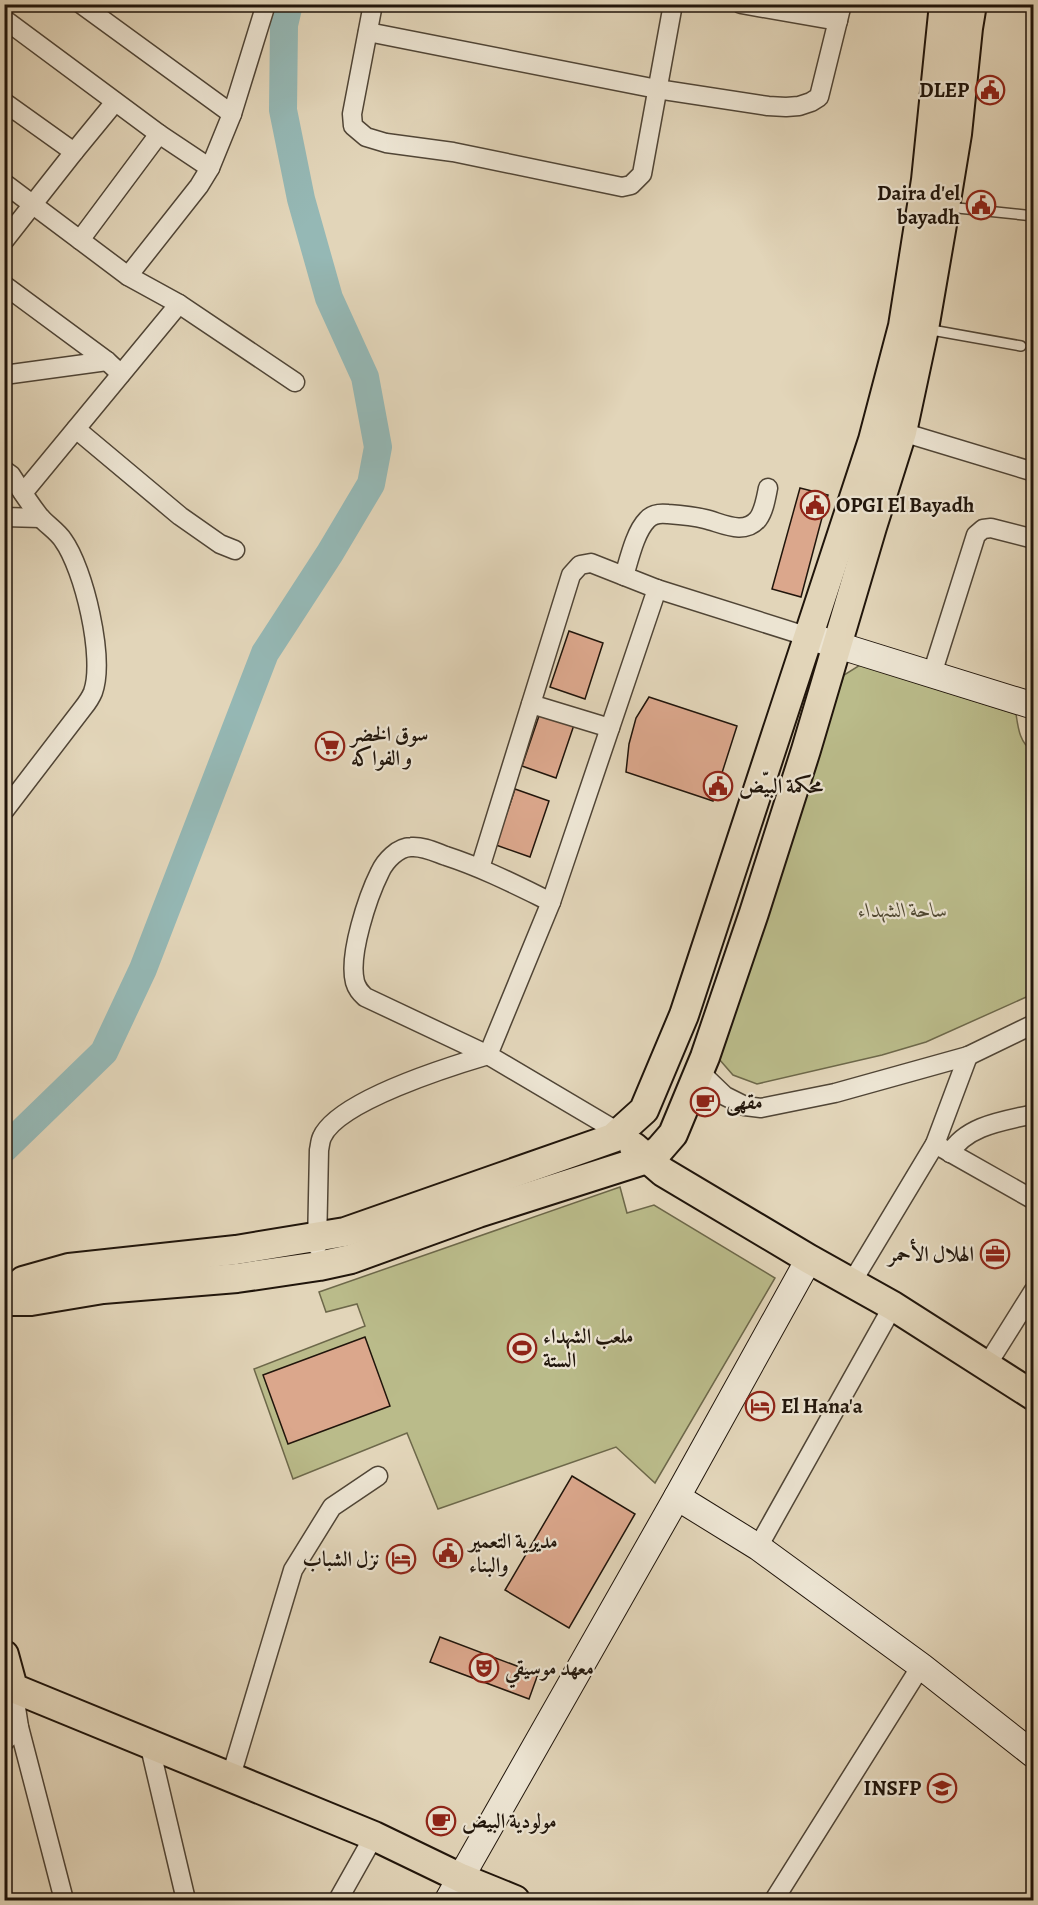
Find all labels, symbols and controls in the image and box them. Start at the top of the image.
public building icon: DLEP [974,74,1006,106]
place label: DLEP [919,76,969,104]
place label: Daira d'el bayadh [877,179,960,231]
public building icon: Daira d'el bayadh [965,189,997,221]
public building icon: OPGI El Bayadh [799,489,831,521]
place label: OPGI El Bayadh [836,491,974,519]
place label: سوق الخضر و الفواكه [348,720,428,772]
supermarket icon: سوق الخضر و الفواكه [314,730,346,762]
public building icon: محكمة البيّض [702,770,734,802]
place label: محكمة البيّض [739,771,824,800]
park label: ساحة الشهداء [858,896,948,924]
cafe icon: مقهى [689,1086,721,1118]
place label: مقهى [726,1088,763,1116]
place label: الهلال الأحمر [886,1238,974,1268]
office icon: الهلال الأحمر [979,1238,1011,1270]
place label: ملعب الشهداء الستة [543,1322,634,1374]
sports icon: ملعب الشهداء الستة [506,1332,538,1364]
hotel icon: El Hana'a [744,1390,776,1422]
place label: El Hana'a [781,1392,864,1420]
place label: مديرية التعمير والبناء [467,1527,558,1579]
public building icon: مديرية التعمير والبناء [432,1537,464,1569]
hotel icon: نزل الشباب [385,1543,417,1575]
place label: نزل الشباب [303,1545,380,1573]
theatre icon: معهد موسيقي [468,1652,500,1684]
place label: معهد موسيقي [504,1654,594,1689]
school or university icon: INSFP [926,1772,958,1804]
place label: INSFP [863,1774,921,1802]
cafe icon: مولودية البيض [425,1805,457,1837]
place label: مولودية البيض [462,1807,557,1835]

